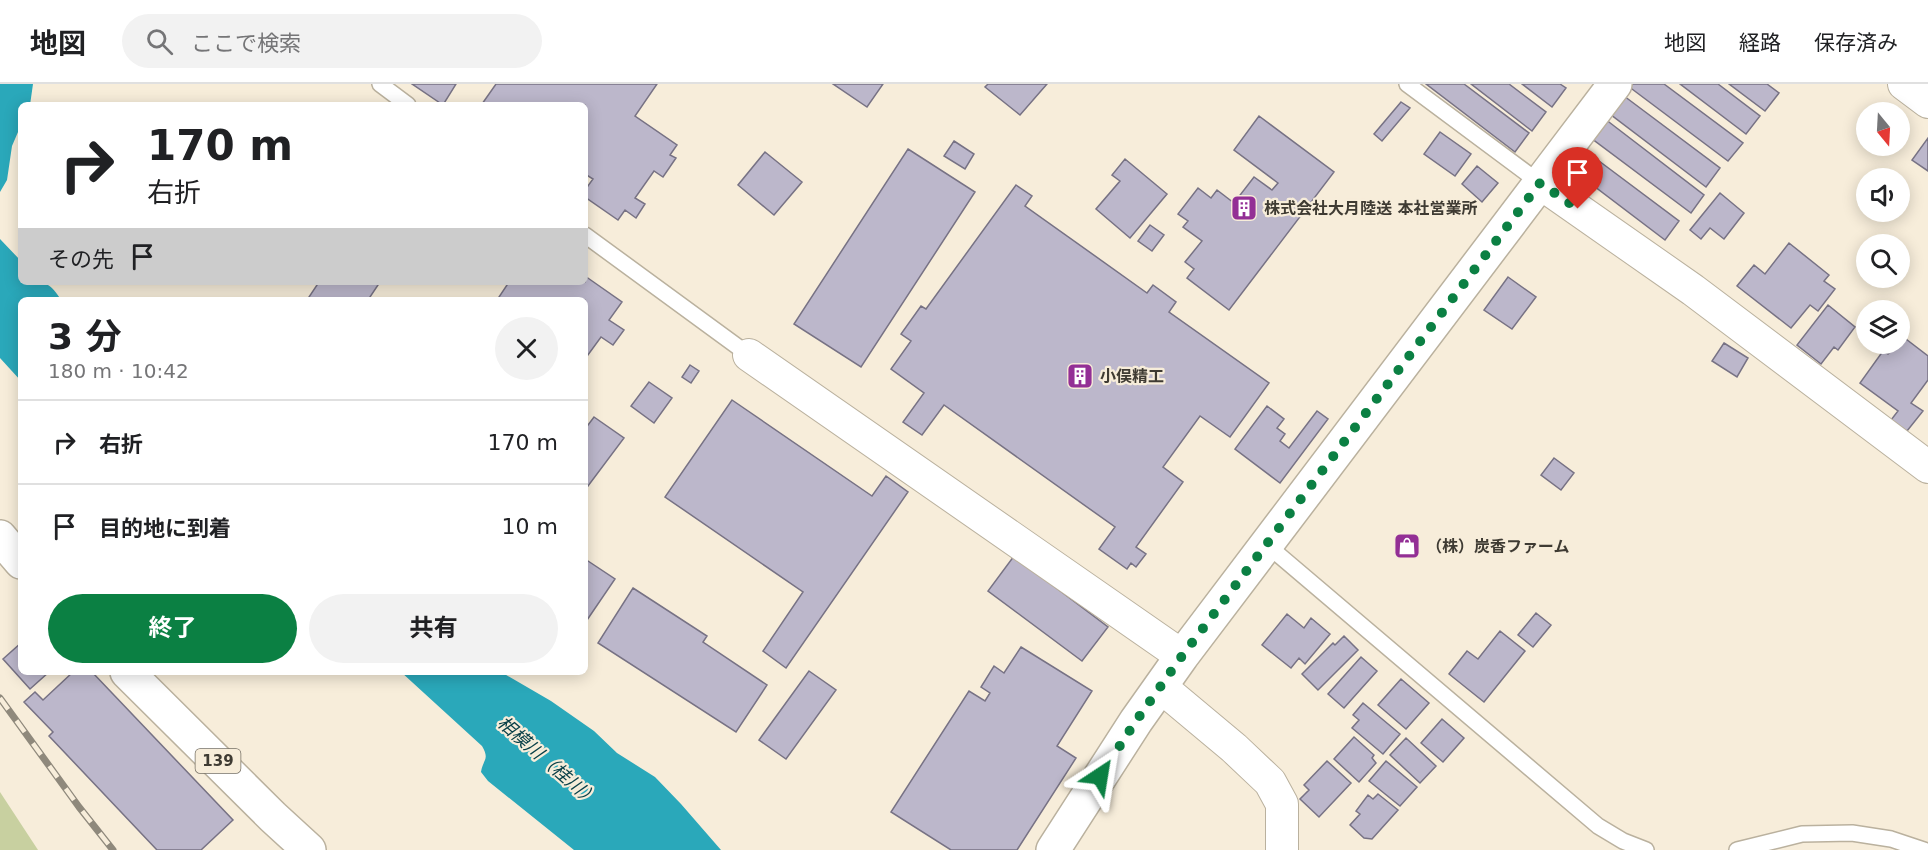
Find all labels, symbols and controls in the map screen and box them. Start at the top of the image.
search box [122,14,542,68]
icon: search [143,25,176,58]
text: 地図 [30,27,86,60]
text: ここで検索 [191,31,301,56]
text: 地図 [1664,31,1706,55]
text: 経路 [1739,31,1781,55]
text: 保存済み [1814,31,1898,55]
north arrow [1856,102,1910,156]
map controls [1856,102,1910,354]
text: 170 m [147,121,293,170]
icon: right [48,126,126,204]
pin [1552,147,1603,209]
icon: arrive [1561,156,1594,189]
button: sound [1856,168,1910,222]
text: 右折 [147,177,201,208]
building icon: 株式会社大月陸送 本社営業所 [1229,193,1259,223]
place label: 株式会社大月陸送 本社営業所 [1264,199,1478,218]
button: search [1856,234,1910,288]
icon: arrive [126,240,159,273]
text: その先 [48,247,114,272]
button: layers [1856,300,1910,354]
text: 3 分 [48,316,122,357]
button: close [495,317,558,380]
text: 180 m · 10:42 [48,359,189,383]
building icon: 小俣精工 [1065,361,1095,391]
place label: 小俣精工 [1100,367,1164,386]
icon: right [48,426,81,459]
text: 170 m [488,430,558,455]
text: 右折 [99,432,143,457]
icon: arrive [48,510,81,543]
text: 10 m [502,514,558,539]
text: 目的地に到着 [99,516,231,541]
shop icon: （株）炭香ファーム [1392,531,1422,561]
place label: （株）炭香ファーム [1426,537,1570,556]
button: 終了 [48,594,297,663]
button: 共有 [309,594,558,663]
water label: 相模川（桂川） [494,712,602,810]
position arrow [1068,744,1132,808]
road number: 139 [196,749,240,773]

